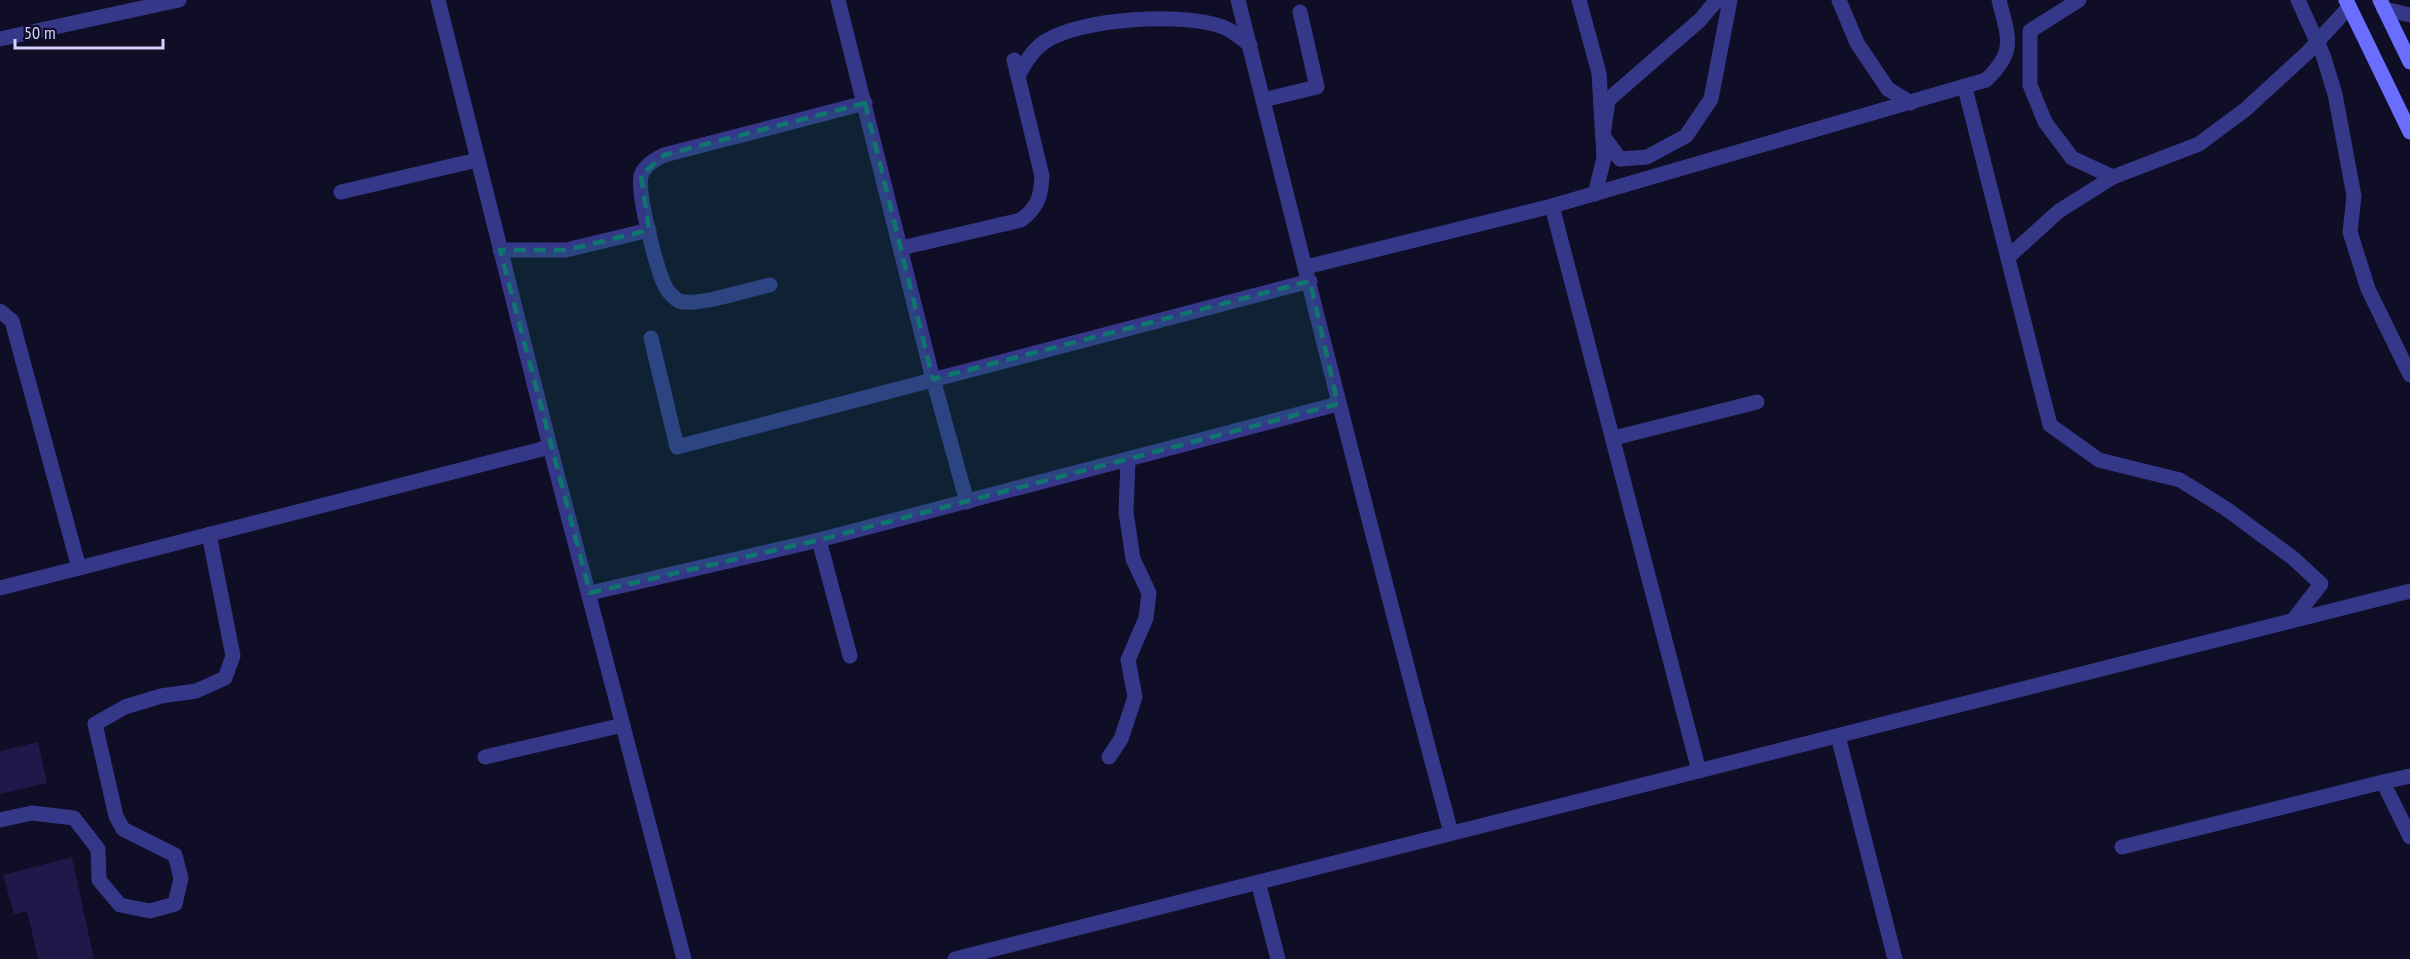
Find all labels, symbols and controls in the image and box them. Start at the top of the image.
scale bar [15,12,164,50]
text: 50 m [24,21,56,44]

